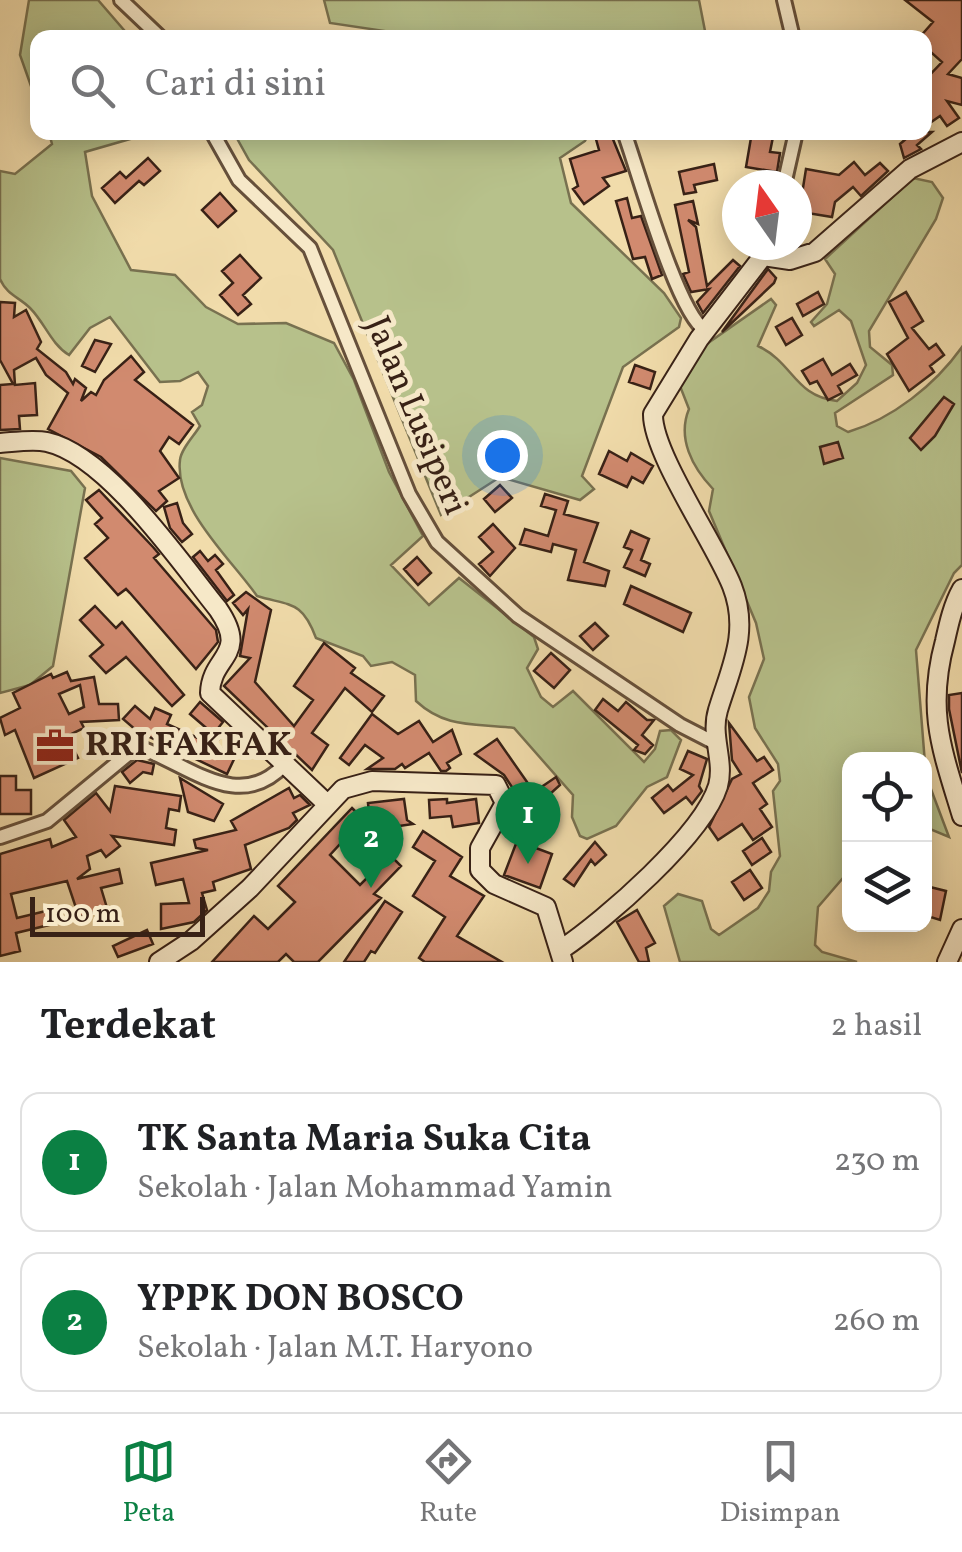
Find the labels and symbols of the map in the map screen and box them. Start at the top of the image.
north arrow [722,170,812,260]
street label: Jalan Lusiperi [352,309,478,523]
your location [477,430,528,481]
place label: RRI FAKFAK [85,722,292,770]
office icon: RRI FAKFAK [34,725,76,767]
pin: 1 [496,782,560,864]
pin: 2 [338,806,404,888]
scale bar [30,892,205,936]

